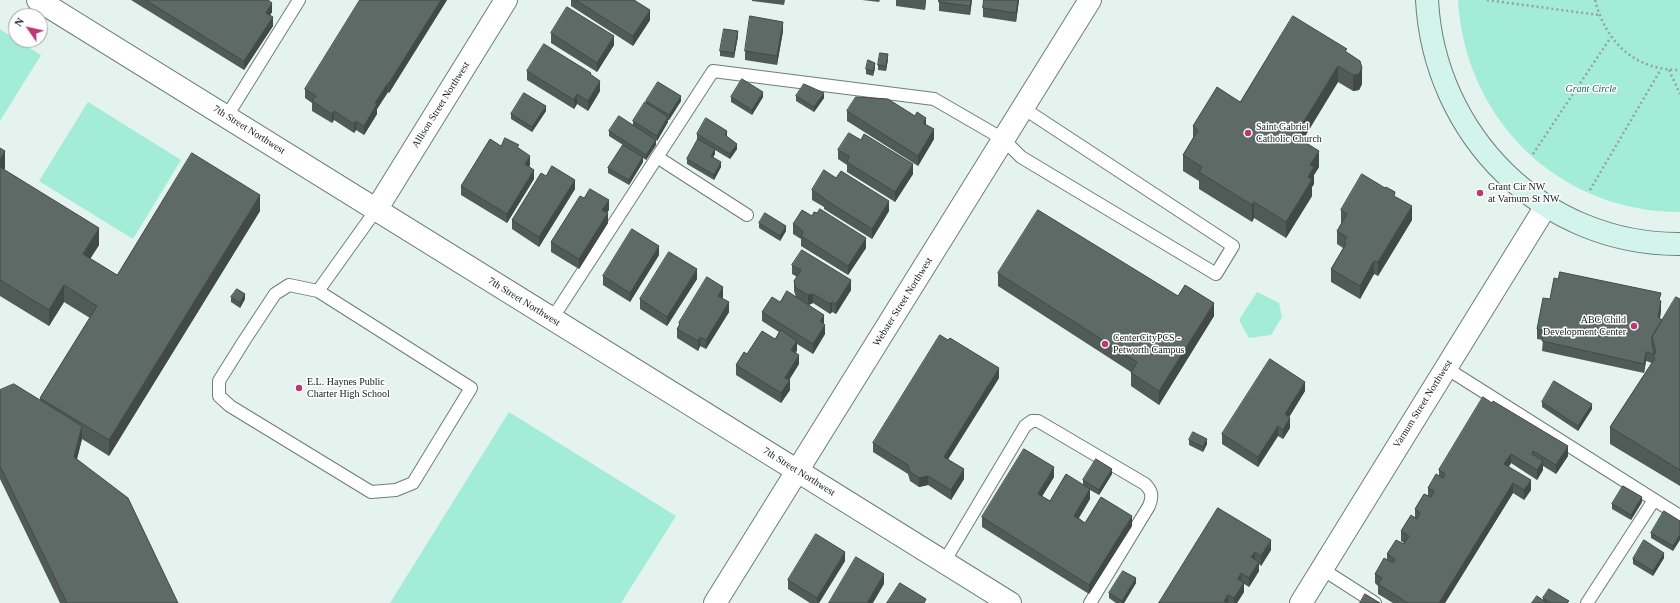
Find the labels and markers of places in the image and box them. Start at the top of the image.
place label: Saint Gabriel Catholic Church [1256,121,1322,144]
marker: Saint Gabriel Catholic Church [1243,128,1253,138]
place label: Grant Cir NW at Varnum St NW [1488,181,1559,204]
marker: Grant Cir NW at Varnum St NW [1475,188,1485,198]
place label: ABC Child Development Center [1543,314,1626,338]
marker: ABC Child Development Center [1629,321,1639,331]
place label: CenterCityPCS - Petworth Campus [1113,332,1184,356]
marker: CenterCityPCS - Petworth Campus [1100,339,1110,349]
place label: E.L. Haynes Public Charter High School [307,376,390,400]
marker: E.L. Haynes Public Charter High School [294,383,304,393]

